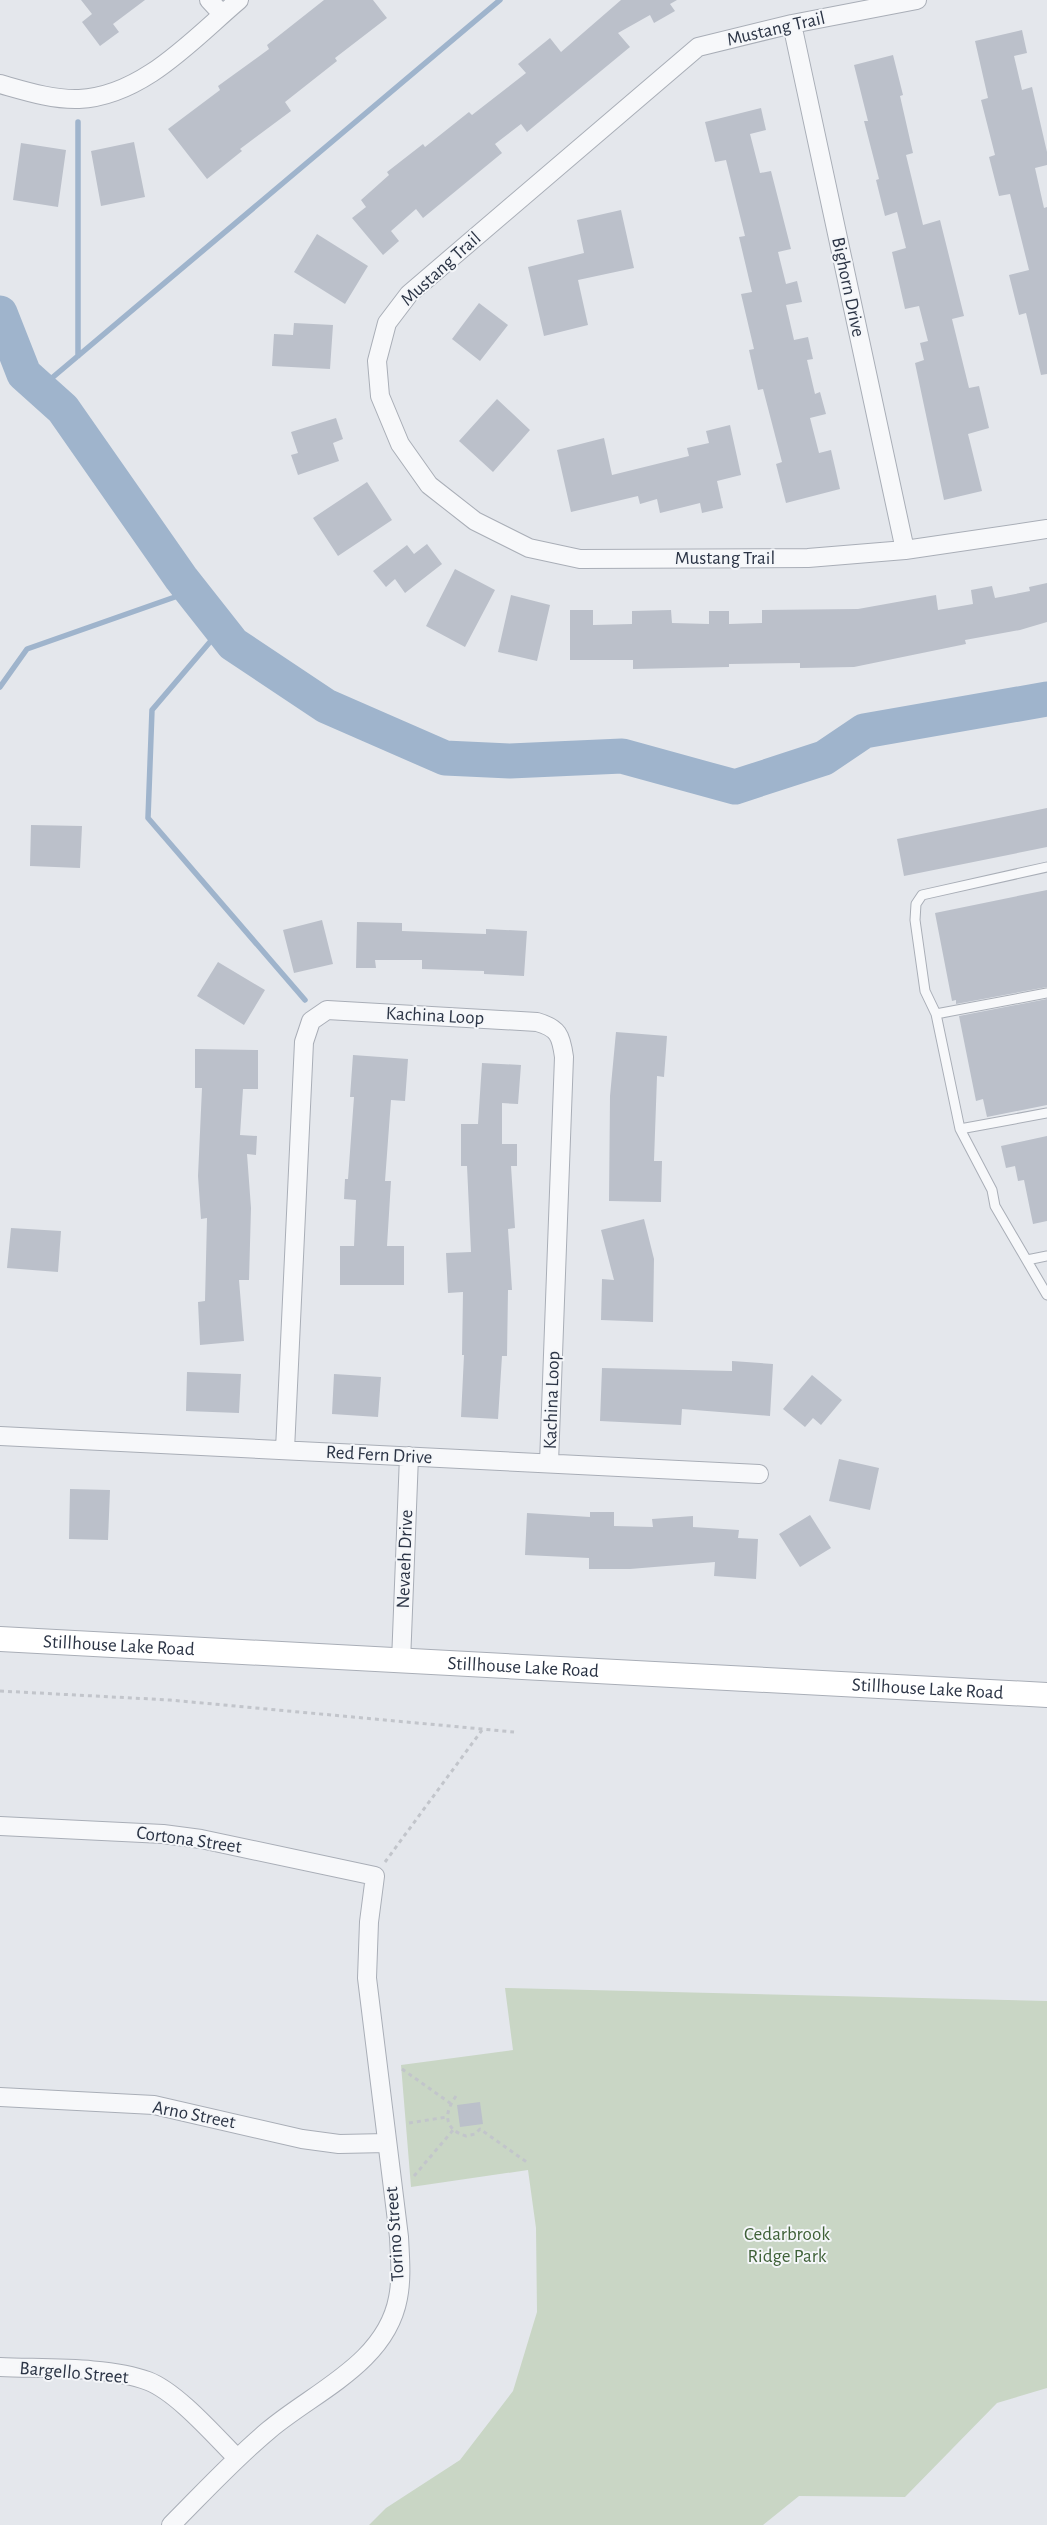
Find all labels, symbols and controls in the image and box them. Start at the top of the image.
street label: Mustang Trail [725,8,827,50]
street label: Mustang Trail [397,228,485,310]
street label: Bighorn Drive [828,235,868,339]
street label: Mustang Trail [675,549,775,568]
street label: Kachina Loop [385,1004,485,1028]
street label: Kachina Loop [541,1350,563,1450]
street label: Red Fern Drive [325,1443,433,1467]
street label: Nevaeh Drive [394,1509,416,1609]
street label: Stillhouse Lake Road [43,1632,195,1659]
street label: Stillhouse Lake Road [447,1653,600,1681]
street label: Stillhouse Lake Road [851,1675,1004,1702]
street label: Cortona Street [135,1823,243,1857]
street label: Arno Street [151,2098,237,2132]
street label: Torino Street [382,2186,408,2282]
park label: Cedarbrook Ridge Park [744,2225,830,2266]
street label: Bargello Street [19,2359,129,2387]

